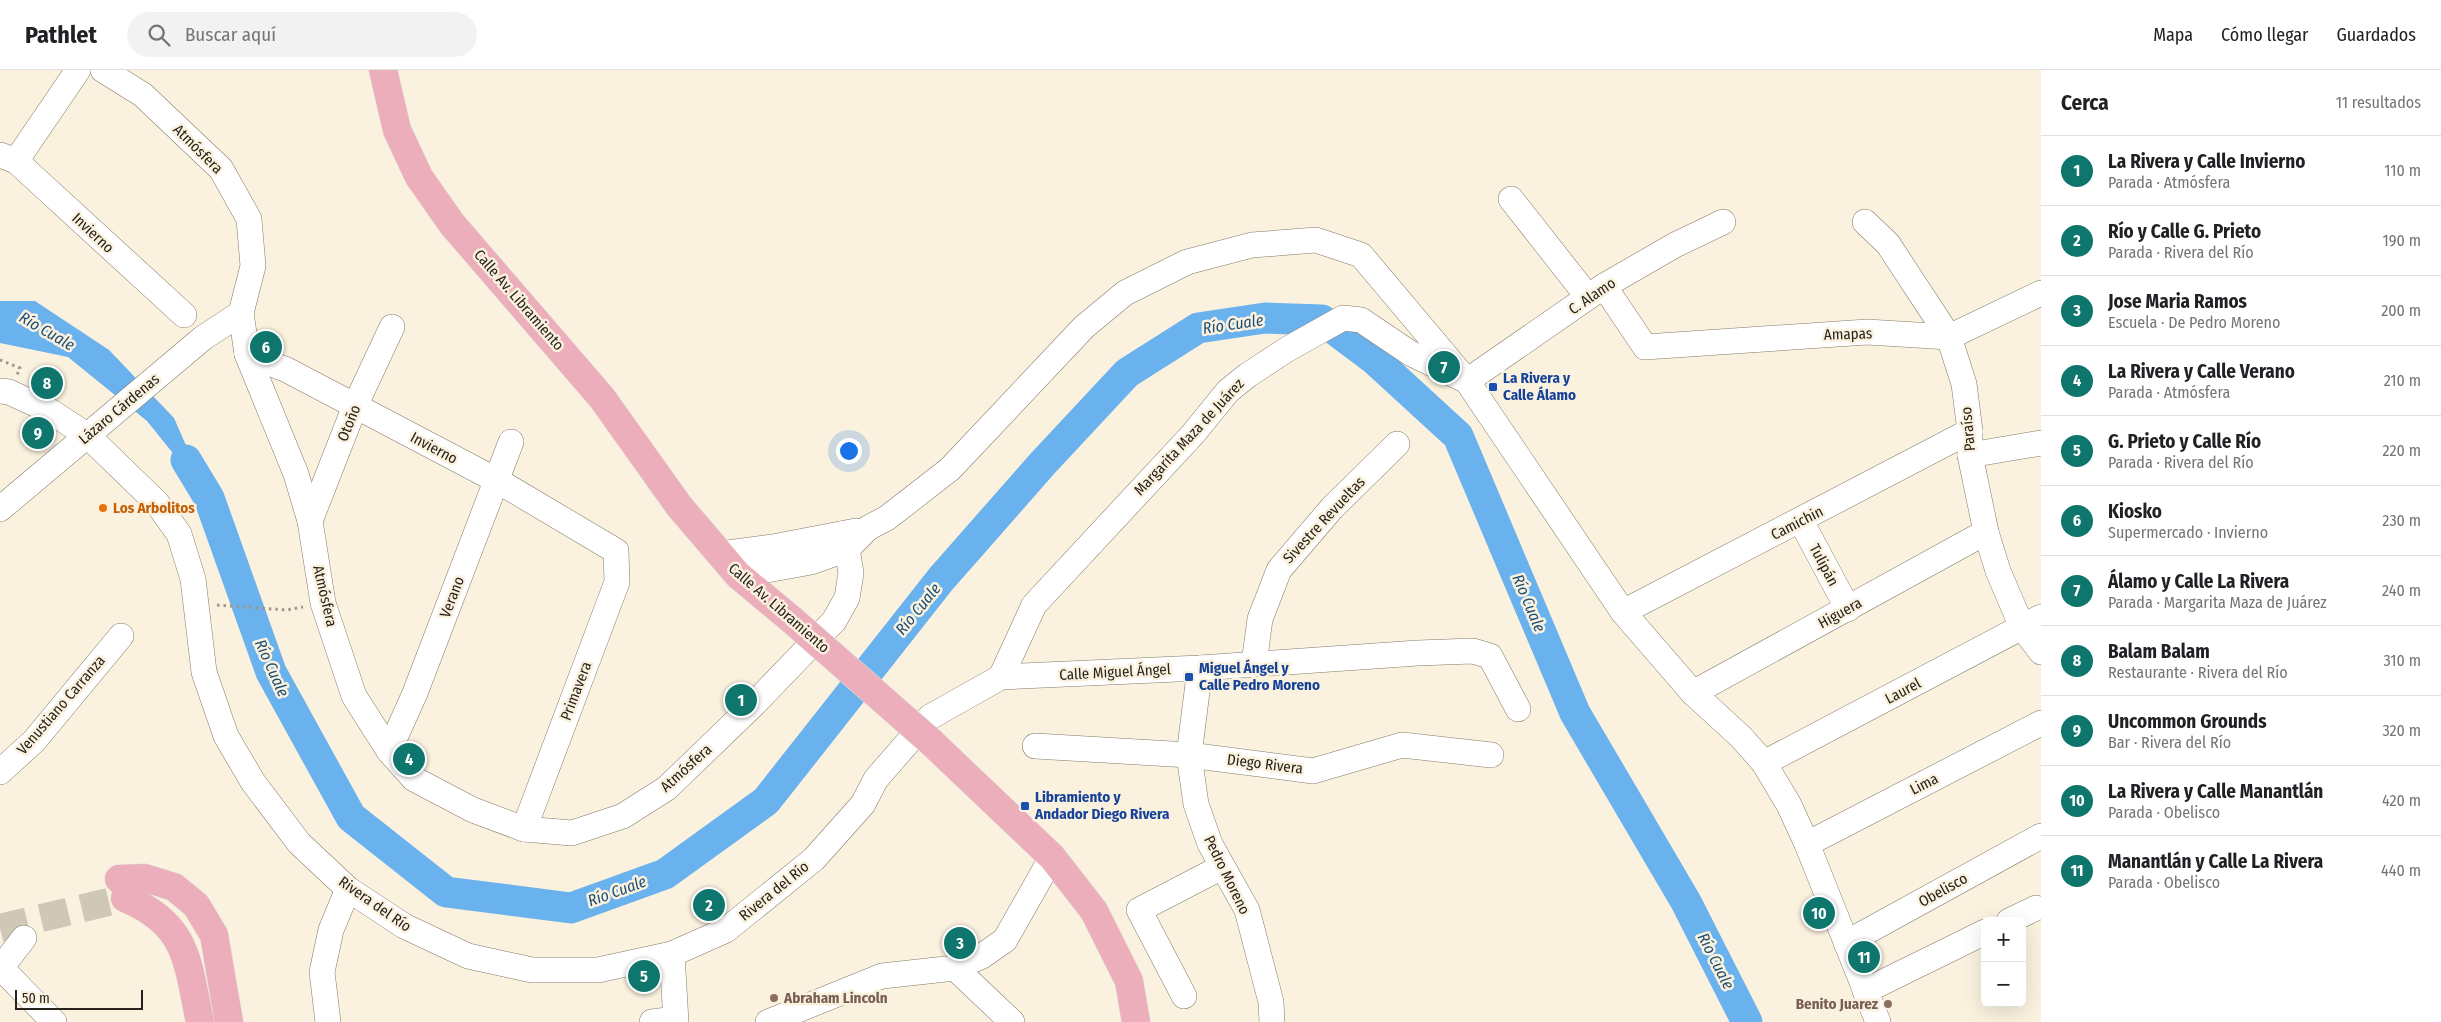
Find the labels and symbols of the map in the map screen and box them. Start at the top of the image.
street label: Atmósfera [170,121,226,177]
street label: Invierno [68,209,118,257]
street label: Calle Av. Libramiento [470,246,568,354]
street label: C. Alamo [1565,274,1619,318]
water label: Río Cuale [16,308,78,355]
water label: Río Cuale [1202,310,1265,338]
street label: Amapas [1824,324,1872,344]
pin: 6 [250,328,282,366]
pin: 7 [1428,348,1460,386]
pin: 8 [31,364,63,402]
place label: La Rivera y Calle Álamo [1503,369,1576,404]
street label: Lázaro Cárdenas [75,370,163,448]
street label: Margarita Maza de Juárez [1130,375,1248,499]
marker: La Rivera y Calle Álamo [1487,381,1499,393]
street label: Otoño [334,402,364,444]
street label: Paraíso [1957,406,1979,452]
pin: 9 [22,414,54,452]
street label: Invierno [407,428,461,468]
your location [836,438,862,464]
street label: Sivestre Revueltas [1279,473,1369,567]
place label: Los Arbolitos [113,499,195,517]
marker: Los Arbolitos [97,502,109,514]
street label: Camichin [1768,502,1826,544]
street label: Tulipán [1805,541,1843,589]
street label: Calle Av. Libramiento [725,559,833,657]
street label: Atmósfera [309,563,341,629]
water label: Río Cuale [1508,571,1550,635]
street label: Verano [436,574,468,620]
water label: Río Cuale [891,579,945,639]
street label: Higuera [1815,594,1865,632]
water label: Río Cuale [251,636,293,700]
street label: Venustiano Carranza [13,652,109,758]
street label: Primavera [557,659,595,723]
place label: Miguel Ángel y Calle Pedro Moreno [1199,659,1320,694]
street label: Calle Miguel Ángel [1059,660,1171,684]
marker: Miguel Ángel y Calle Pedro Moreno [1183,671,1195,683]
street label: Laurel [1882,674,1924,708]
pin: 1 [725,681,757,719]
pin: 4 [393,740,425,778]
street label: Atmósfera [657,740,715,796]
street label: Diego Rivera [1226,750,1304,778]
street label: Lima [1907,769,1941,799]
place label: Libramiento y Andador Diego Rivera [1034,788,1170,823]
marker: Libramiento y Andador Diego Rivera [1019,800,1031,812]
street label: Pedro Moreno [1200,833,1254,918]
street label: Rivera del Río [736,857,813,925]
street label: Obelisco [1915,869,1971,911]
street label: Rivera del Río [335,872,415,936]
water label: Río Cuale [585,872,649,910]
pin: 2 [693,886,725,924]
pin: 10 [1803,894,1835,932]
pin: 3 [944,924,976,962]
water label: Río Cuale [1694,930,1738,993]
pin: 11 [1848,938,1880,976]
pin: 5 [628,957,660,995]
scale bar [15,987,142,1010]
place label: Abraham Lincoln [783,989,888,1007]
marker: Abraham Lincoln [768,992,780,1004]
place label: Benito Juarez [1796,995,1879,1013]
marker: Benito Juarez [1882,998,1894,1010]

